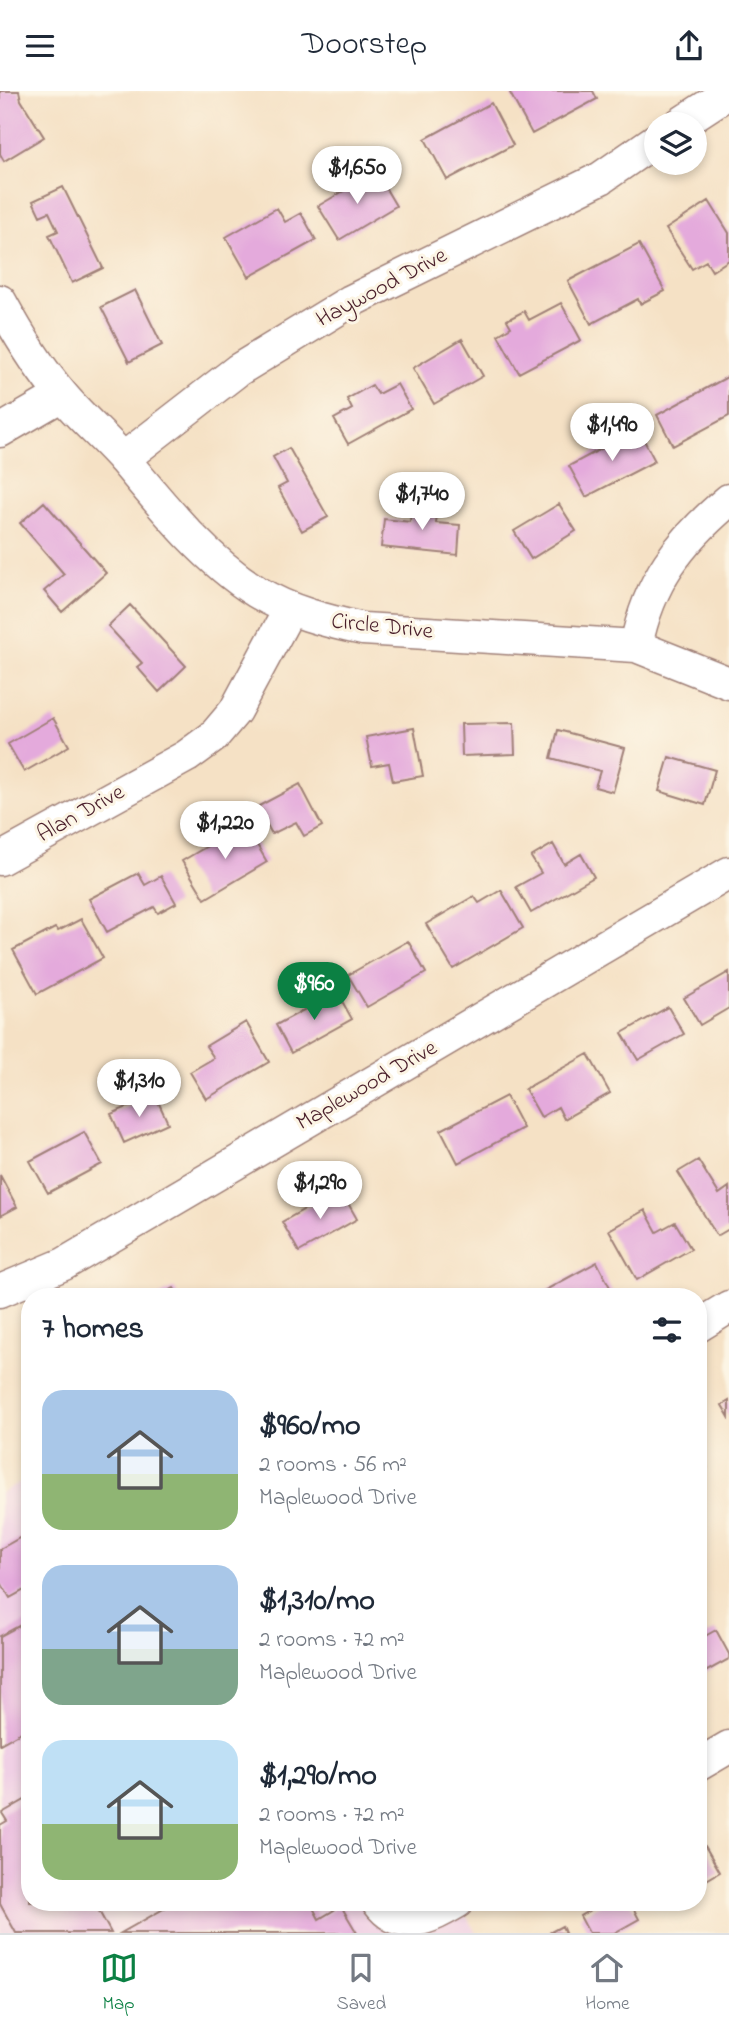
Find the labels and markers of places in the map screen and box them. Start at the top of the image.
pin: $1,650 [300,146,414,206]
pin: $1,490 [555,403,669,463]
pin: $1,740 [365,473,479,532]
pin: $1,220 [168,801,282,861]
pin: $960 [273,963,355,1022]
pin: $1,310 [82,1059,196,1119]
pin: $1,290 [263,1161,377,1221]

